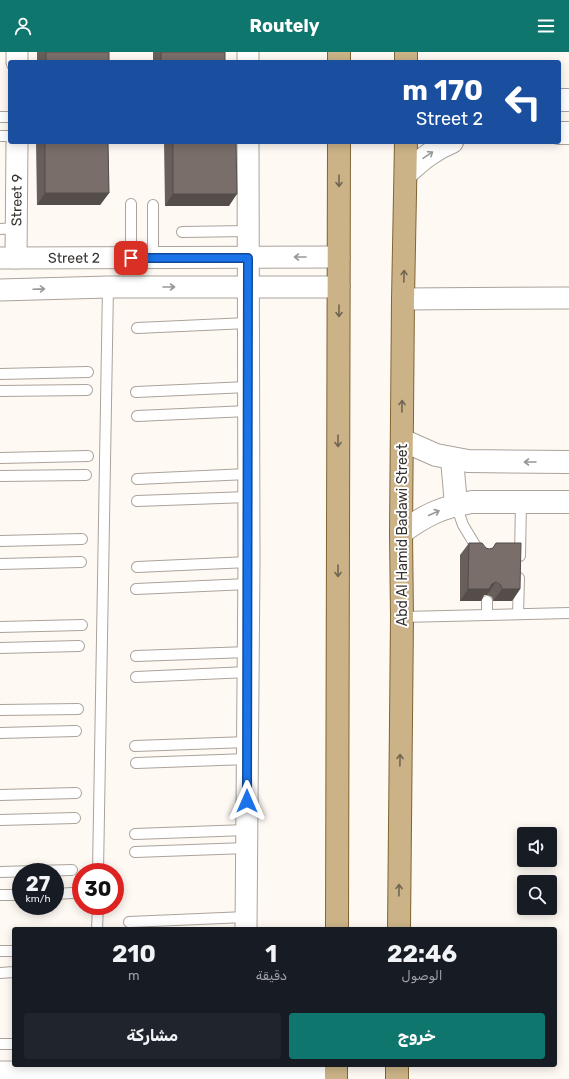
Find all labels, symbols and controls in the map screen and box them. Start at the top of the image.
icon: person [12,15,34,37]
text: Routely [250,15,319,37]
icon: menu [535,15,557,37]
text: 170 m [402,74,483,107]
icon: left [497,76,549,128]
text: Street 2 [416,108,483,130]
one-way arrow [422,151,433,159]
street label: Street 9 [8,174,26,226]
one-way arrow [335,174,343,187]
pin [114,241,148,275]
icon: arrive [120,247,142,269]
street label: Street 2 [48,250,100,267]
one-way arrow [294,253,307,261]
one-way arrow [400,270,408,283]
one-way arrow [162,283,175,291]
one-way arrow [32,285,45,293]
one-way arrow [335,304,343,317]
one-way arrow [398,400,406,413]
one-way arrow [334,434,342,447]
street label: Abd Al Hamid Badawi Street [394,443,411,626]
one-way arrow [524,458,537,466]
one-way arrow [428,508,440,516]
one-way arrow [334,564,342,577]
one-way arrow [397,754,404,767]
position arrow [226,780,268,822]
map controls [517,827,557,915]
button: sound [517,827,557,867]
speed limit sign: 30 [72,863,124,915]
text: 27 [26,872,50,896]
button: search [517,875,557,915]
one-way arrow [395,884,403,897]
text: km/h [26,893,50,905]
text: 210 [112,940,156,968]
text: 1 [265,940,277,968]
text: 22:46 [387,940,457,968]
text: m [128,968,140,983]
text: دقيقة [256,968,287,983]
text: الوصول [402,968,443,983]
button: مشاركة [24,1013,281,1059]
button: خروج [289,1013,545,1059]

